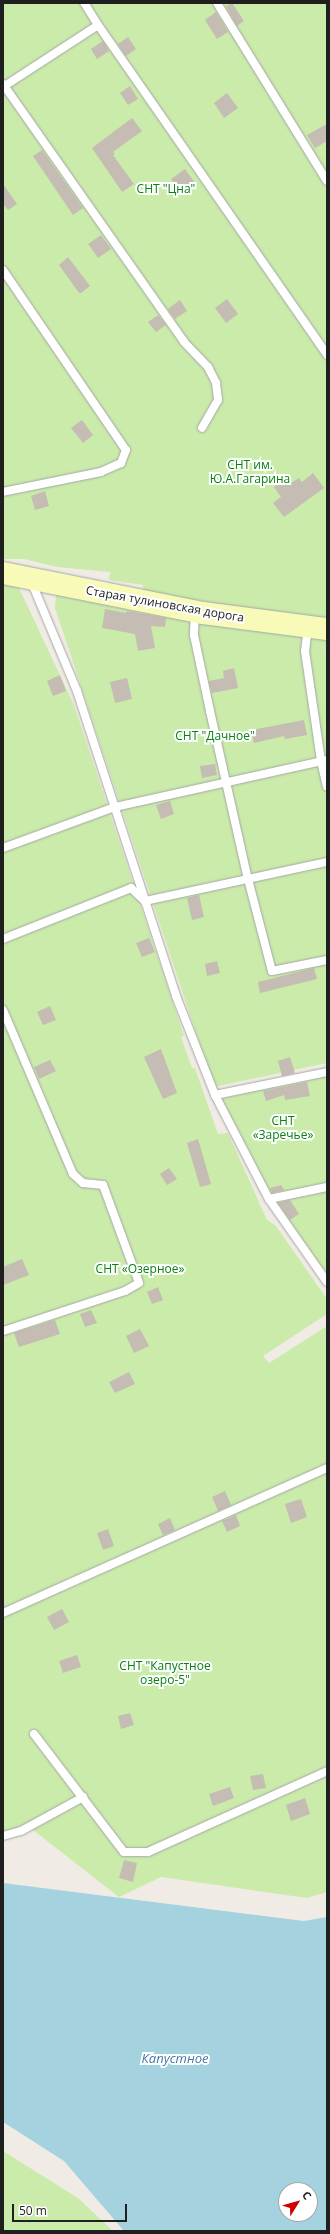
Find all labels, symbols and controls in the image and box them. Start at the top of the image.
park label: СНТ "Цна" [137,182,195,196]
park label: СНТ им. Ю.А.Гагарина [210,458,290,486]
street label: Старая тулиновская дорога [85,583,245,625]
park label: СНТ "Дачное" [175,729,255,743]
park label: СНТ «Заречье» [253,1114,313,1142]
park label: СНТ «Озерное» [96,1262,184,1276]
park label: СНТ "Капустное озеро-5" [119,1659,211,1687]
water label: Капустное [142,2050,208,2066]
north arrow [278,2182,318,2222]
text: С [299,2188,315,2202]
scale bar [14,2196,129,2222]
text: 50 m [19,2202,47,2219]

